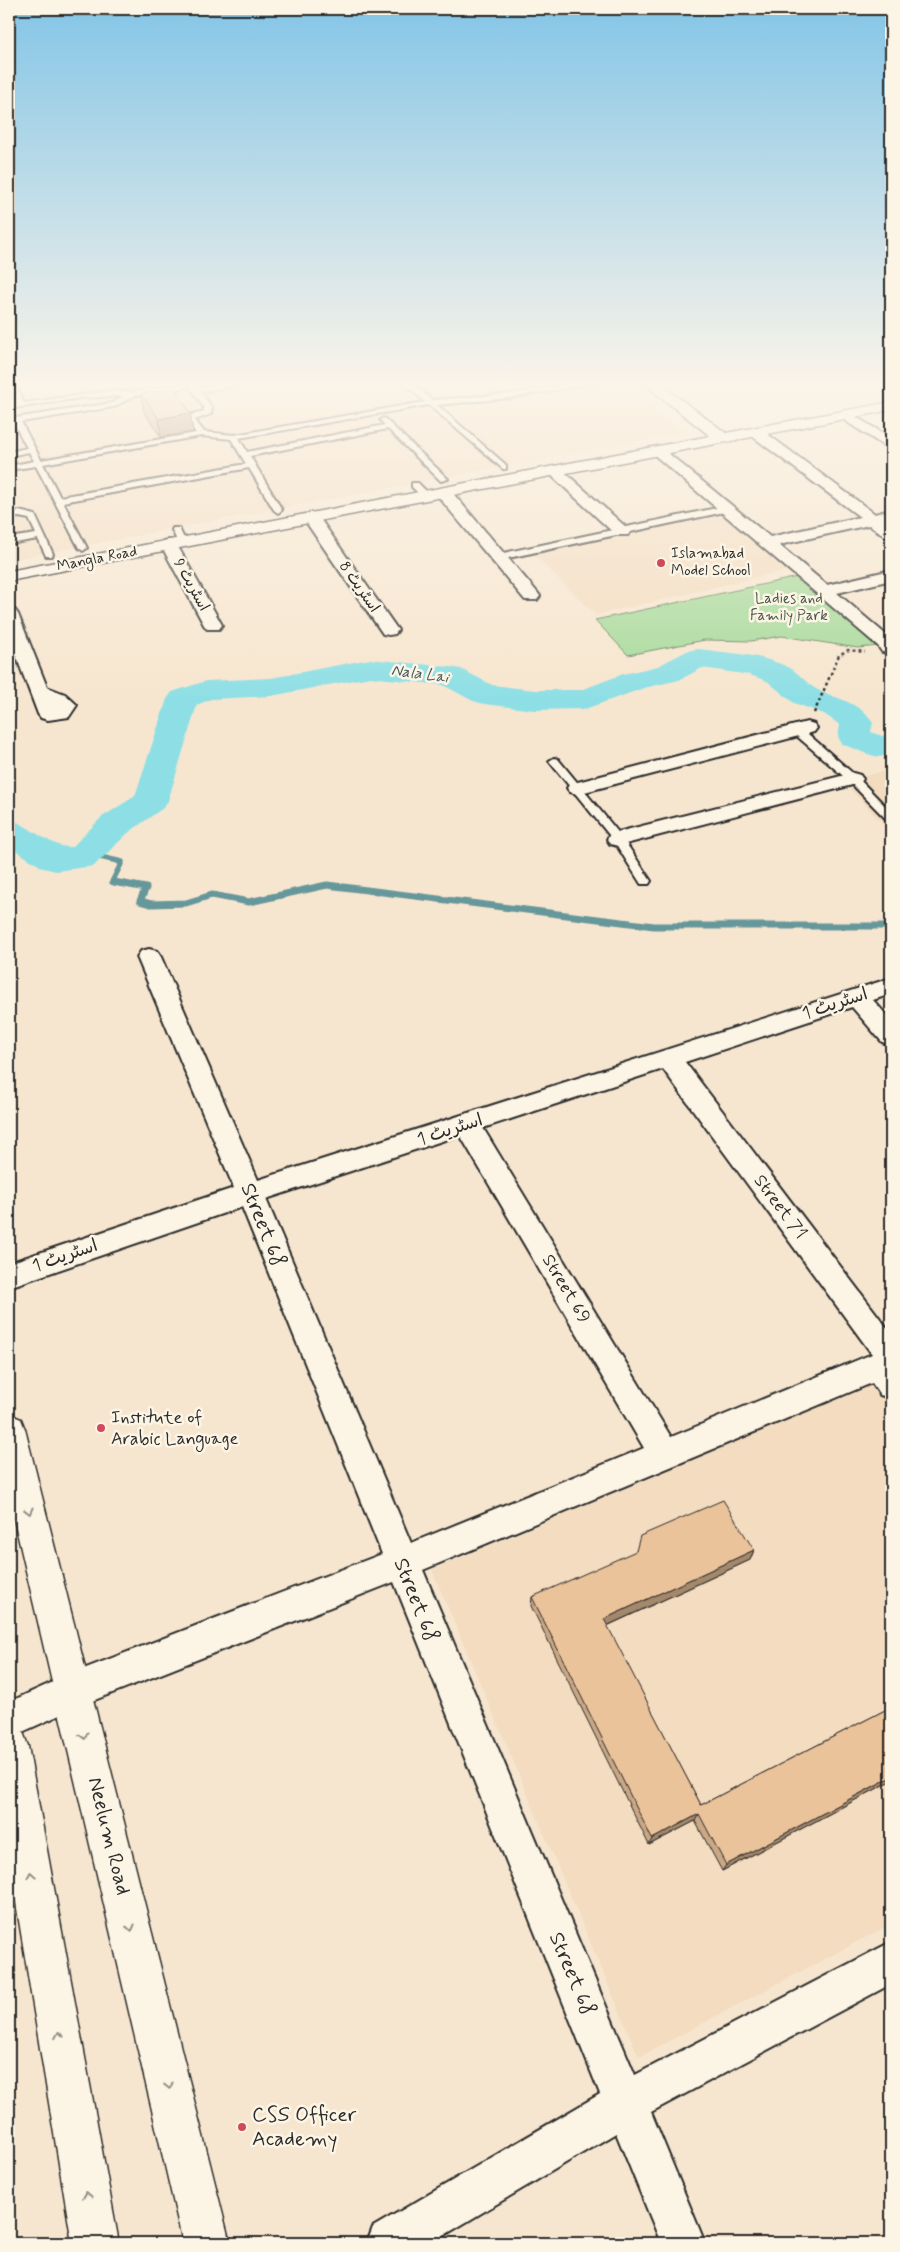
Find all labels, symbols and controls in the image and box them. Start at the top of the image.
street label: Mangla Road [55,541,139,578]
place label: Islamabad Model School [671,544,751,581]
street label: اسٹریٹ 9 [168,555,214,615]
street label: اسٹریٹ 8 [334,557,384,617]
marker: Islamabad Model School [655,557,667,569]
park label: Ladies and Family Park [750,589,828,626]
water label: Nala Lai [390,660,451,689]
street label: اسٹریٹ 1 [799,982,871,1026]
street label: اسٹریٹ 1 [414,1108,486,1152]
street label: Street 71 [748,1170,812,1244]
street label: Street 68 [234,1179,292,1271]
street label: اسٹریٹ 1 [29,1234,101,1278]
street label: Street 69 [536,1250,596,1328]
place label: Institute of Arabic Language [111,1406,238,1452]
marker: Institute of Arabic Language [95,1422,107,1434]
one-way arrow [23,1506,34,1515]
street label: Street 68 [387,1554,445,1646]
one-way arrow [79,1732,89,1740]
street label: Neelum Road [81,1774,137,1898]
one-way arrow [27,1871,37,1879]
one-way arrow [125,1924,136,1933]
street label: Street 68 [542,1928,602,2020]
one-way arrow [55,2031,65,2040]
one-way arrow [163,2082,174,2091]
place label: CSS Officer Academy [252,2101,357,2153]
marker: CSS Officer Academy [236,2121,248,2133]
one-way arrow [83,2191,93,2200]

